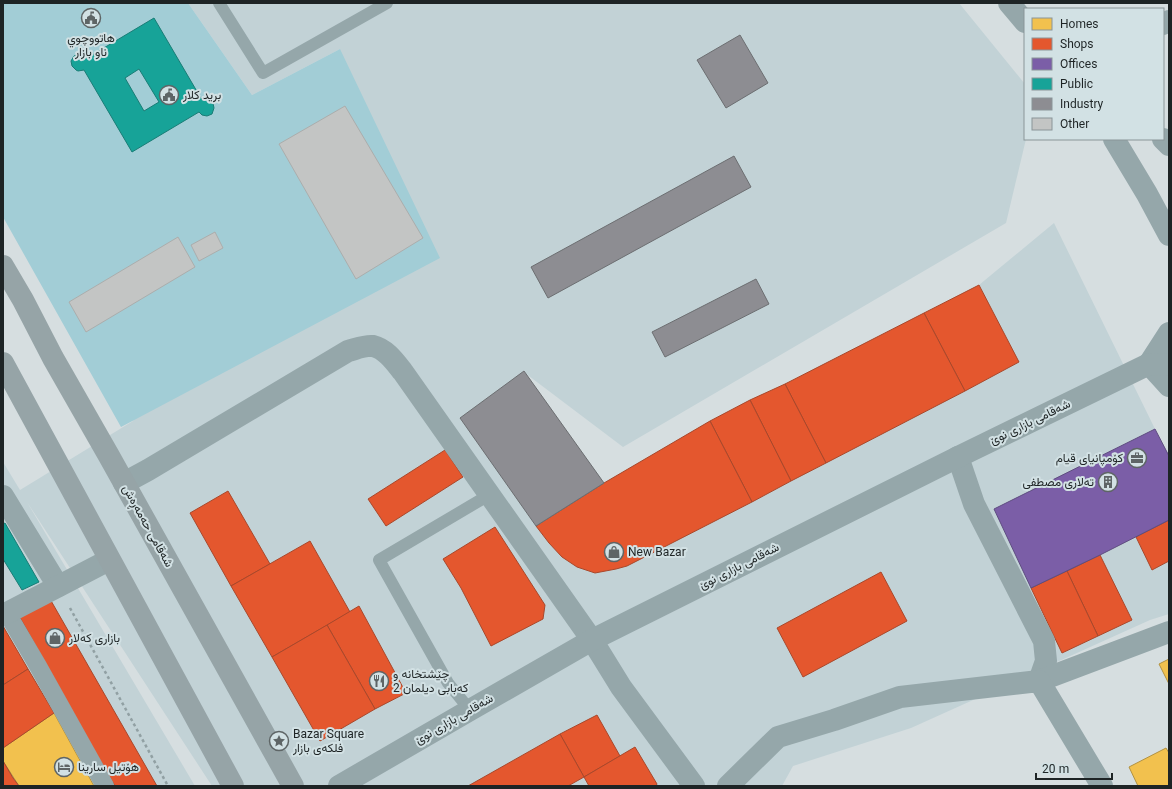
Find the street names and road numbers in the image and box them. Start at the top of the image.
street label: شەقامی بازاری نوێ [987,396,1074,450]
street label: شەقامی حەمەڕەش [117,482,177,571]
street label: شەقامی بازاری نوێ [696,539,783,595]
street label: شەقامی بازاری نوێ [412,690,497,750]

